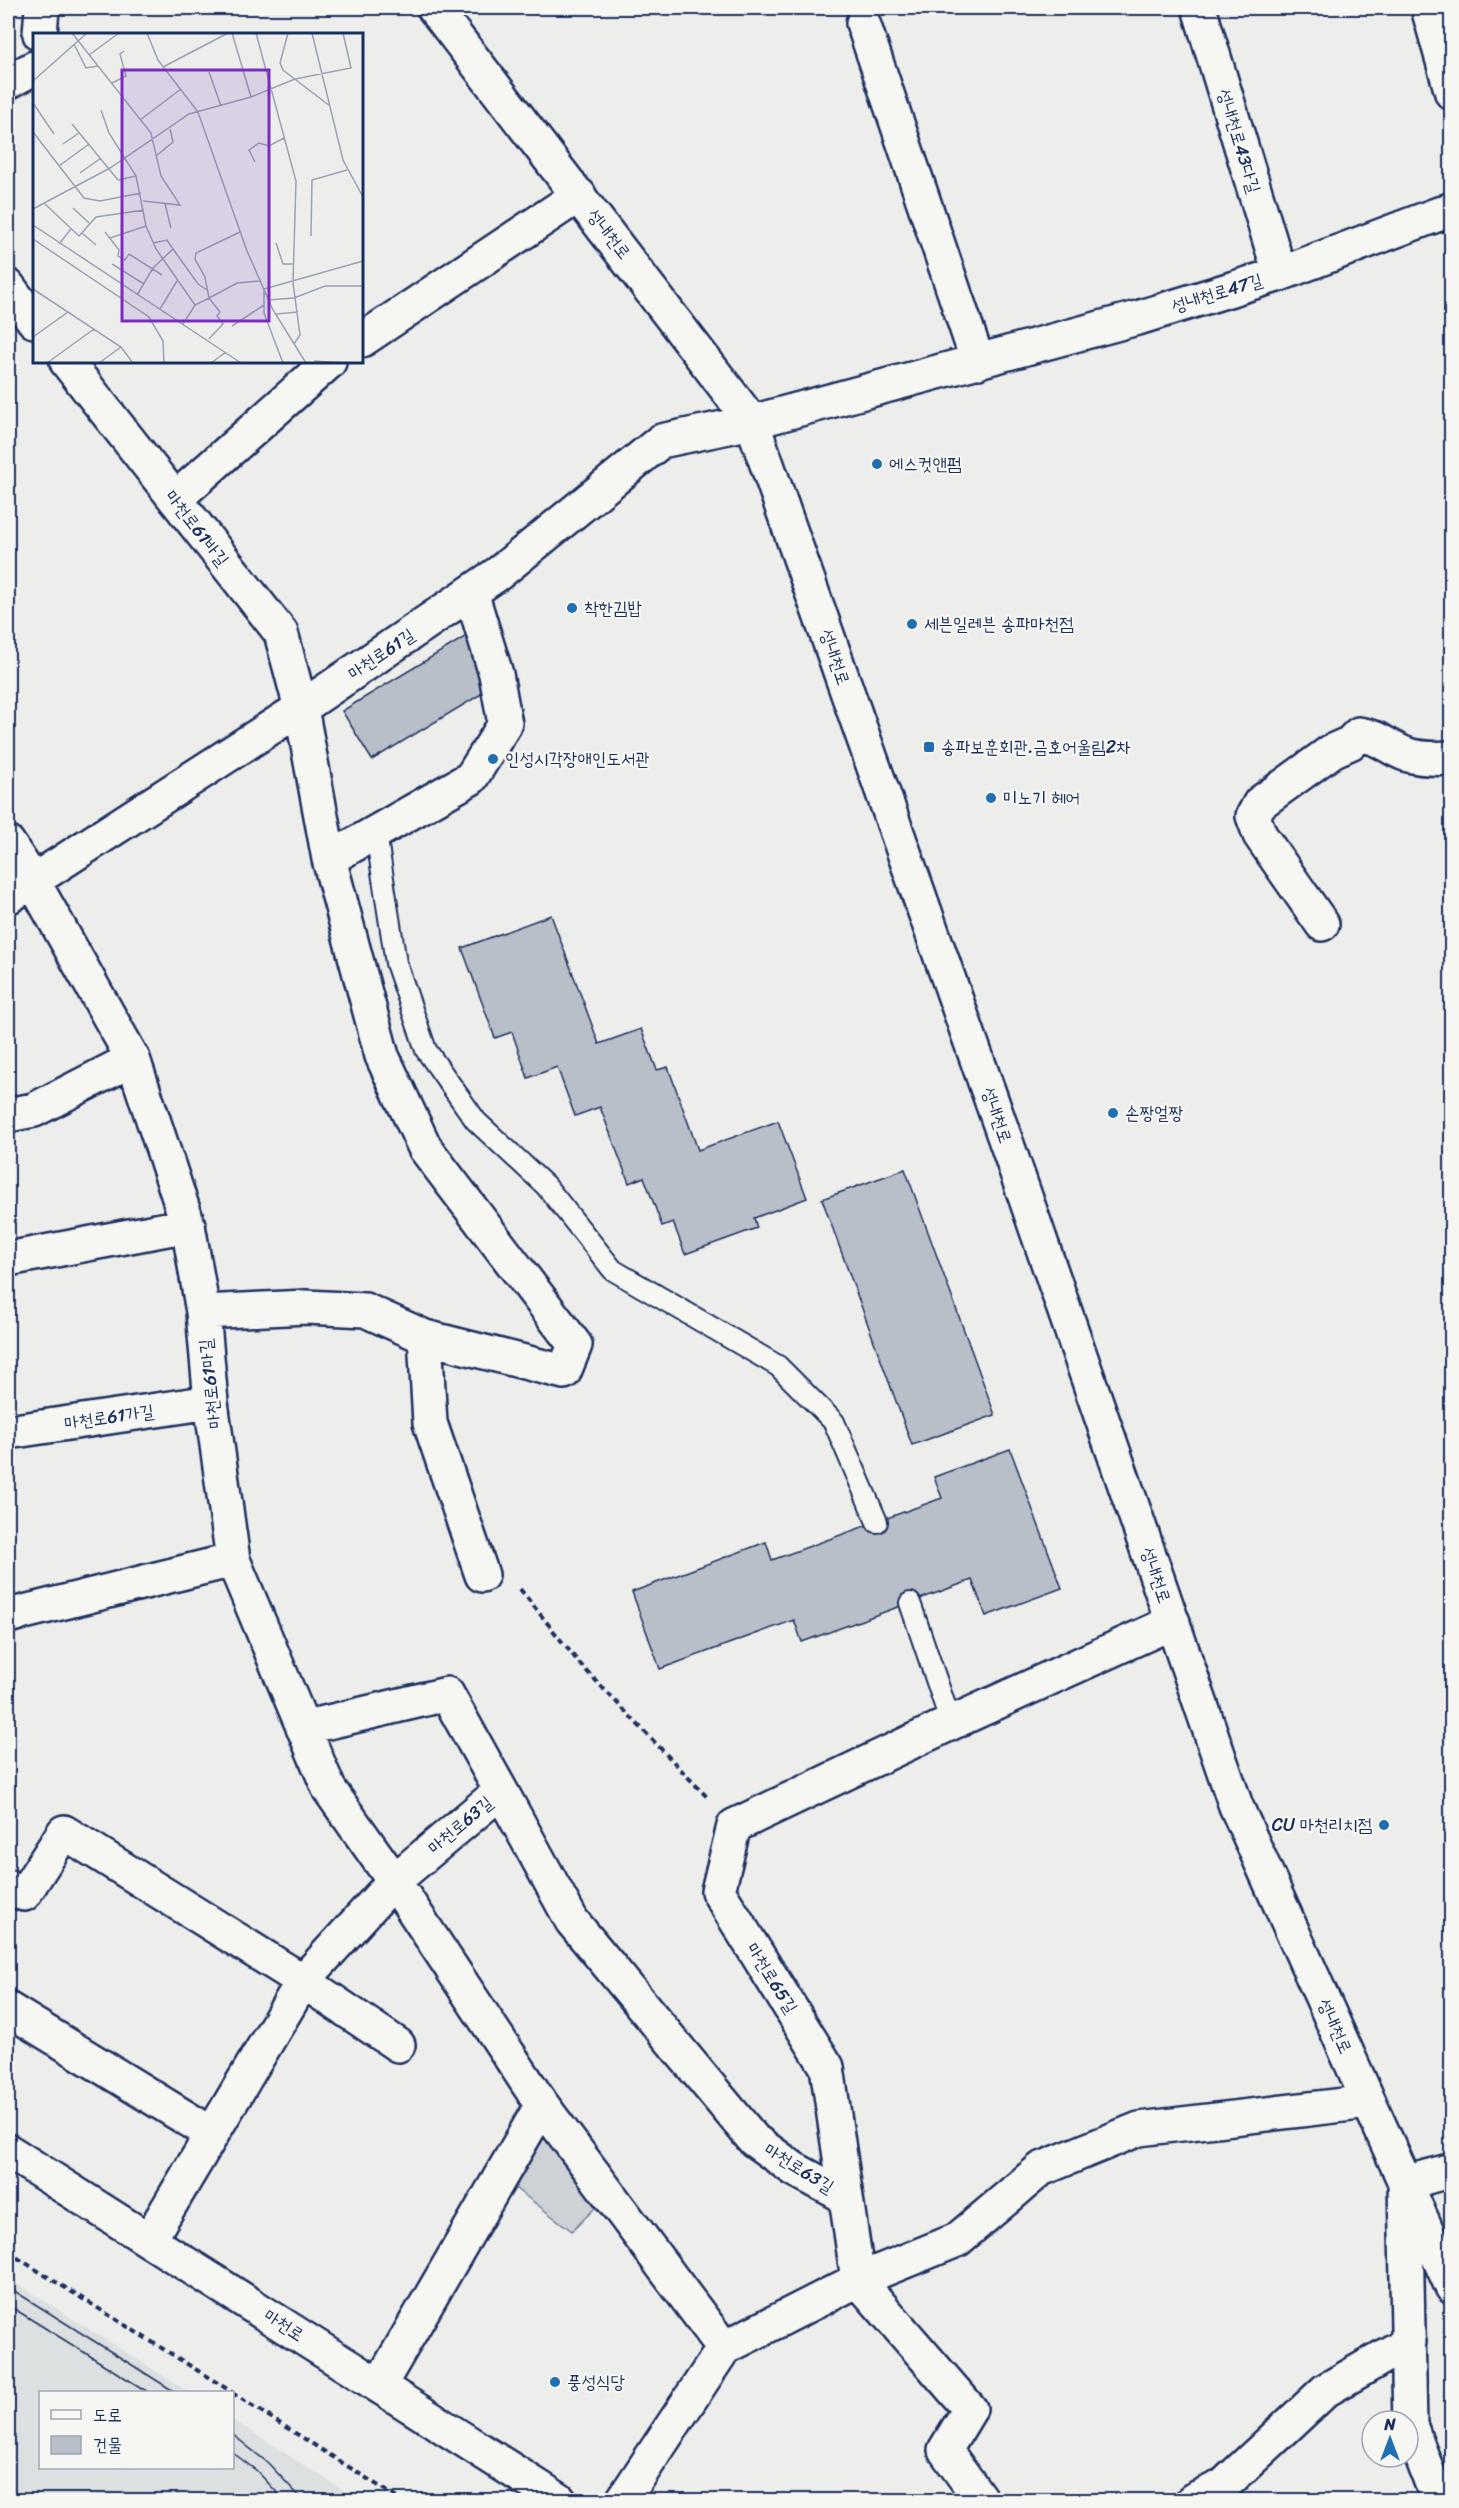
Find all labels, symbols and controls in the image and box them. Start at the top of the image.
inset map [33,33,363,363]
street label: 성내천로43다길 [1208,85,1270,198]
street label: 성내천로 [579,201,639,267]
street label: 성내천로47길 [1167,264,1267,322]
place label: 에스컷앤펌 [889,448,961,480]
marker: 에스컷앤펌 [870,457,884,471]
street label: 마천로61바길 [157,483,238,574]
place label: 착한김밥 [584,592,642,624]
marker: 착한김밥 [565,601,579,615]
place label: 세븐일레븐 송파마천점 [924,608,1074,640]
marker: 세븐일레븐 송파마천점 [905,617,919,631]
street label: 마천로61길 [341,619,422,688]
street label: 성내천로 [810,624,860,690]
place label: 송파보훈회관.금호어울림2차 [941,731,1131,763]
marker: 송파보훈회관.금호어울림2차 [922,740,936,754]
place label: 인성시각장애인도서관 [505,743,650,775]
marker: 인성시각장애인도서관 [486,752,500,766]
place label: 미노기 헤어 [1003,782,1080,814]
marker: 미노기 헤어 [984,791,998,805]
street label: 성내천로 [972,1082,1022,1148]
place label: 손짱얼짱 [1125,1097,1183,1129]
marker: 손짱얼짱 [1106,1106,1120,1120]
street label: 마천로61마길 [189,1337,231,1431]
street label: 마천로61가길 [62,1395,156,1439]
street label: 성내천로 [1131,1542,1181,1608]
street label: 마천로63길 [420,1787,501,1862]
place label: CU 마천리치점 [1272,1809,1373,1841]
marker: CU 마천리치점 [1377,1818,1391,1832]
street label: 마천로65길 [737,1936,807,2020]
street label: 성내천로 [1309,1993,1361,2059]
street label: 마천로63길 [757,2134,841,2203]
street label: 마천로 [257,2300,311,2350]
place label: 풍성식당 [567,2366,625,2398]
marker: 풍성식당 [548,2375,562,2389]
legend [39,2391,234,2469]
text: 도로 [93,2399,122,2431]
north arrow [1360,2409,1420,2469]
text: N [1383,2410,1396,2439]
text: 건물 [93,2429,122,2461]

